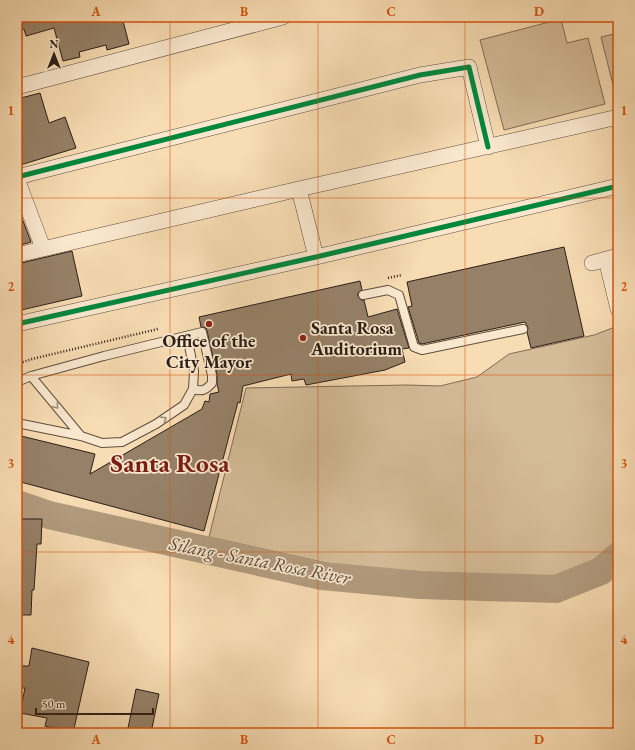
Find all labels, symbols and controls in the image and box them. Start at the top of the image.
text: A [90,3,101,20]
text: B [240,3,248,20]
text: C [386,3,396,20]
text: D [534,3,544,20]
north arrow [34,34,74,74]
text: N [50,37,59,51]
text: 1 [8,102,15,119]
text: 1 [621,102,628,119]
text: 2 [8,278,15,295]
text: 2 [621,278,628,295]
place label: Santa Rosa Auditorium [310,316,402,360]
marker: Office of the City Mayor [204,319,214,329]
place label: Office of the City Mayor [162,329,256,373]
marker: Santa Rosa Auditorium [298,333,308,343]
one-way arrow [51,401,58,409]
one-way arrow [160,416,167,423]
district label: Santa Rosa [110,446,230,480]
text: 3 [8,455,15,472]
text: 3 [621,455,628,472]
water label: Silang - Santa Rosa River [166,530,353,590]
text: 4 [8,631,15,648]
text: 4 [621,631,628,648]
scale bar [36,690,153,716]
text: 50 m [42,696,66,712]
text: A [90,731,101,748]
text: B [240,731,248,748]
text: C [386,731,396,748]
text: D [534,731,544,748]

